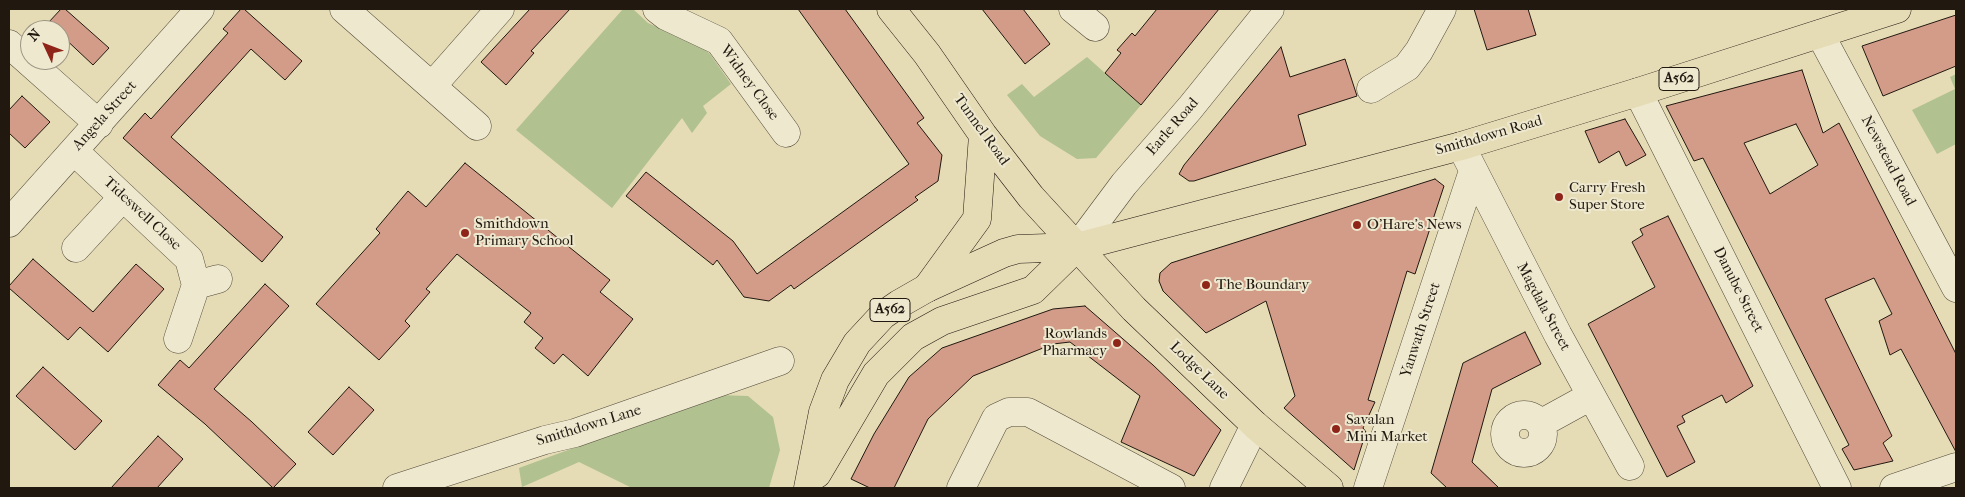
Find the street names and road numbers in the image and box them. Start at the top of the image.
street label: Widney Close [716,42,782,124]
road number: A562 [1659,68,1699,90]
street label: Angela Street [69,77,141,155]
street label: Tunnel Road [949,91,1013,169]
street label: Earle Road [1143,95,1203,159]
street label: Smithdown Road [1434,112,1544,160]
street label: Newstead Road [1857,113,1919,209]
street label: Tideswell Close [99,173,185,255]
street label: Danube Street [1709,244,1767,336]
street label: Magdala Street [1512,260,1574,354]
street label: Yanwath Street [1397,280,1445,380]
road number: A562 [870,298,910,322]
street label: Lodge Lane [1166,338,1232,404]
street label: Smithdown Lane [534,401,644,451]

